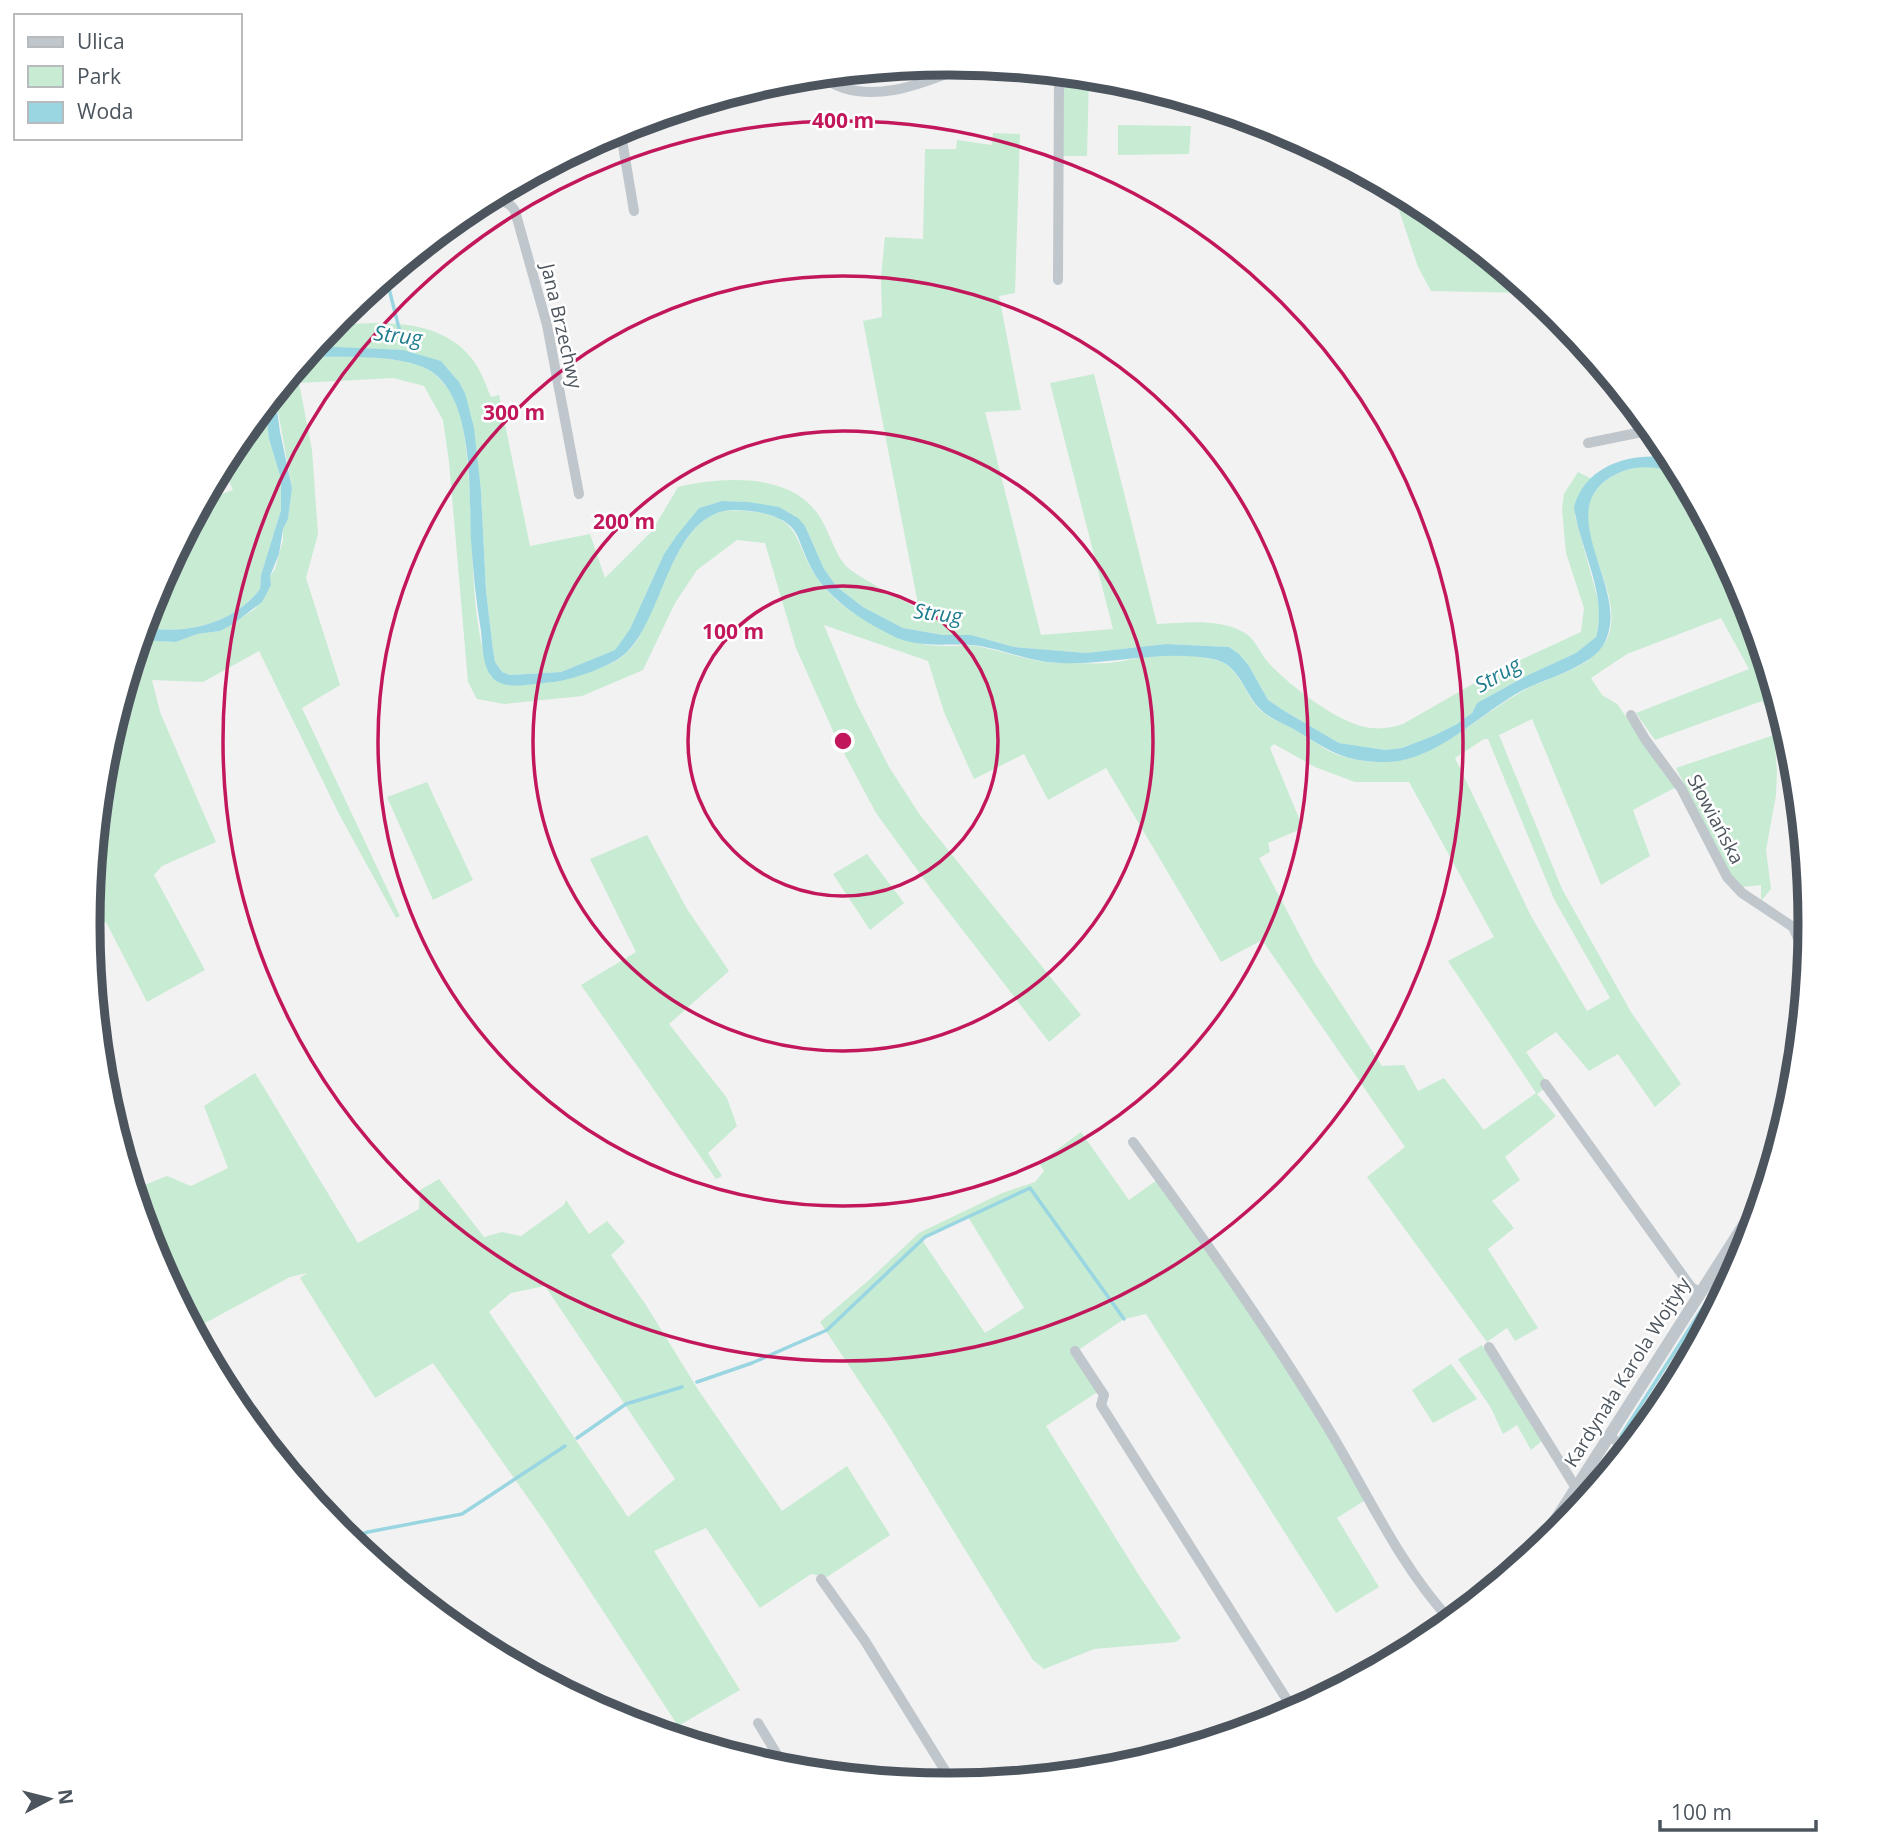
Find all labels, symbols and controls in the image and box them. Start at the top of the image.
legend [14,14,242,140]
text: Ulica [77,27,125,55]
text: Park [77,62,121,90]
text: Woda [77,97,134,125]
text: 400 m [812,106,874,134]
street label: Jana Brzechwy [535,259,589,391]
water label: Strug [372,318,425,352]
text: 300 m [483,398,545,426]
text: 200 m [593,507,655,535]
water label: Strug [912,596,965,630]
text: 100 m [702,617,764,645]
water label: Strug [1469,649,1527,698]
centre of rings [831,729,855,753]
street label: Słowiańska [1682,770,1750,868]
street label: Kardynała Karola Wojtyły [1558,1272,1696,1472]
north arrow [14,1764,84,1834]
text: N [52,1788,80,1806]
scale bar [1660,1788,1816,1832]
text: 100 m [1671,1798,1732,1826]

